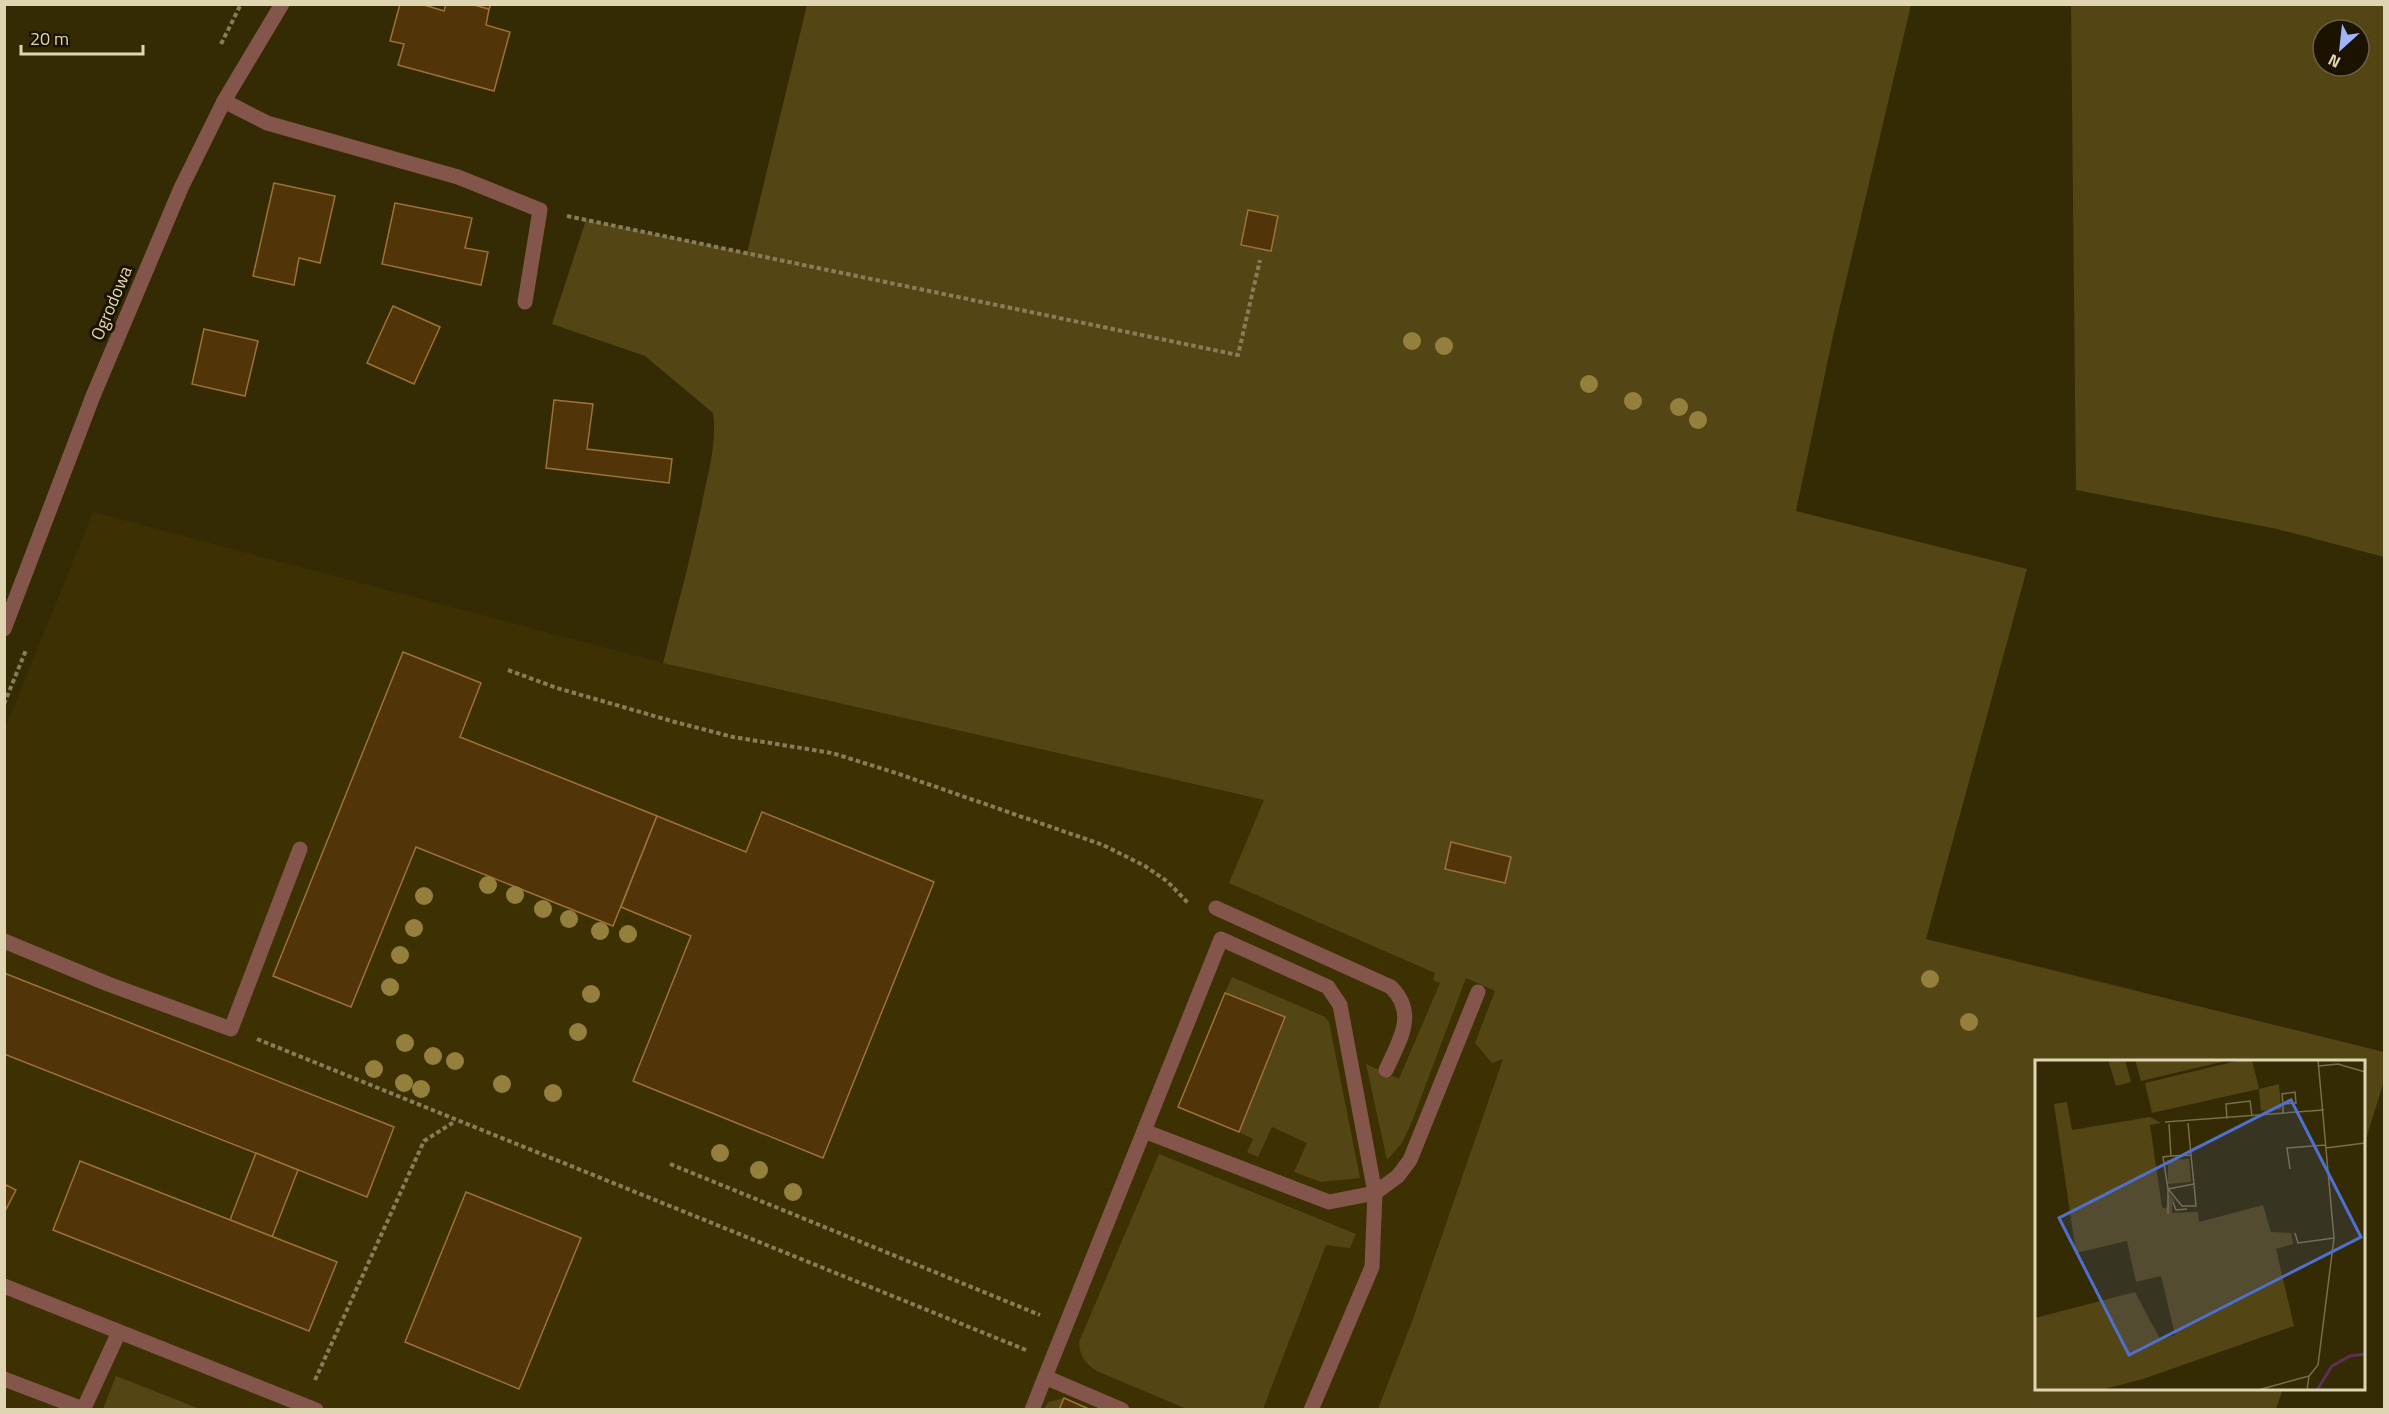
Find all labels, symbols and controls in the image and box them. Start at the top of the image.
scale bar [21,18,142,56]
north arrow [2311,18,2371,78]
text: 20 m [30,25,69,52]
text: N [2324,48,2345,75]
street label: Ogrodowa [83,262,139,344]
inset map [2035,1060,2365,1390]

